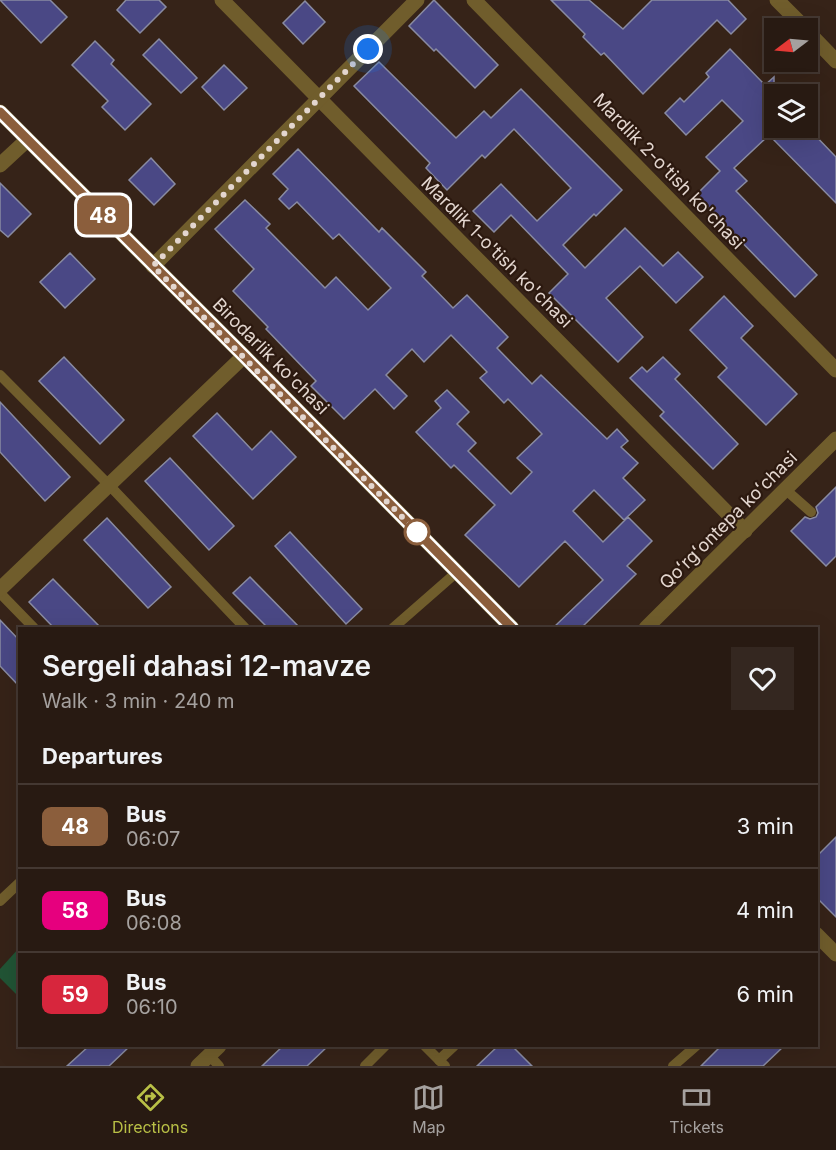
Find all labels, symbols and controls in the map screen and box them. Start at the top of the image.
north arrow [764,18,818,72]
map controls [764,18,818,138]
your location [353,34,383,64]
button: layers [764,84,818,138]
street label: Mardlik 2-o'tish ko'chasi [589,89,749,253]
street label: Mardlik 1-o'tish ko'chasi [417,172,577,332]
line badge: 48 [76,196,130,234]
text: 48 [89,203,117,228]
street label: Birodarlik ko'chasi [209,294,333,418]
street label: Qoʻrgʻontepa koʻchasi [655,447,801,593]
unlabelled marker [404,519,430,545]
button: heart [731,647,794,710]
text: Sergeli dahasi 12-mavze [42,649,371,683]
text: Walk · 3 min · 240 m [42,689,235,713]
text: Departures [42,743,163,769]
text: Bus [126,801,167,827]
text: 3 min [737,813,794,839]
text: 48 [61,814,89,839]
text: 06:07 [126,827,180,851]
text: Bus [126,885,167,911]
text: 4 min [736,897,794,923]
text: 58 [61,898,89,923]
text: 06:08 [126,911,182,935]
text: Bus [126,969,167,995]
text: 6 min [737,981,794,1007]
text: 59 [61,982,89,1007]
text: 06:10 [126,995,178,1019]
tab: Directions [112,1081,188,1137]
tab: Map [412,1081,445,1137]
tab: Tickets [669,1081,724,1137]

